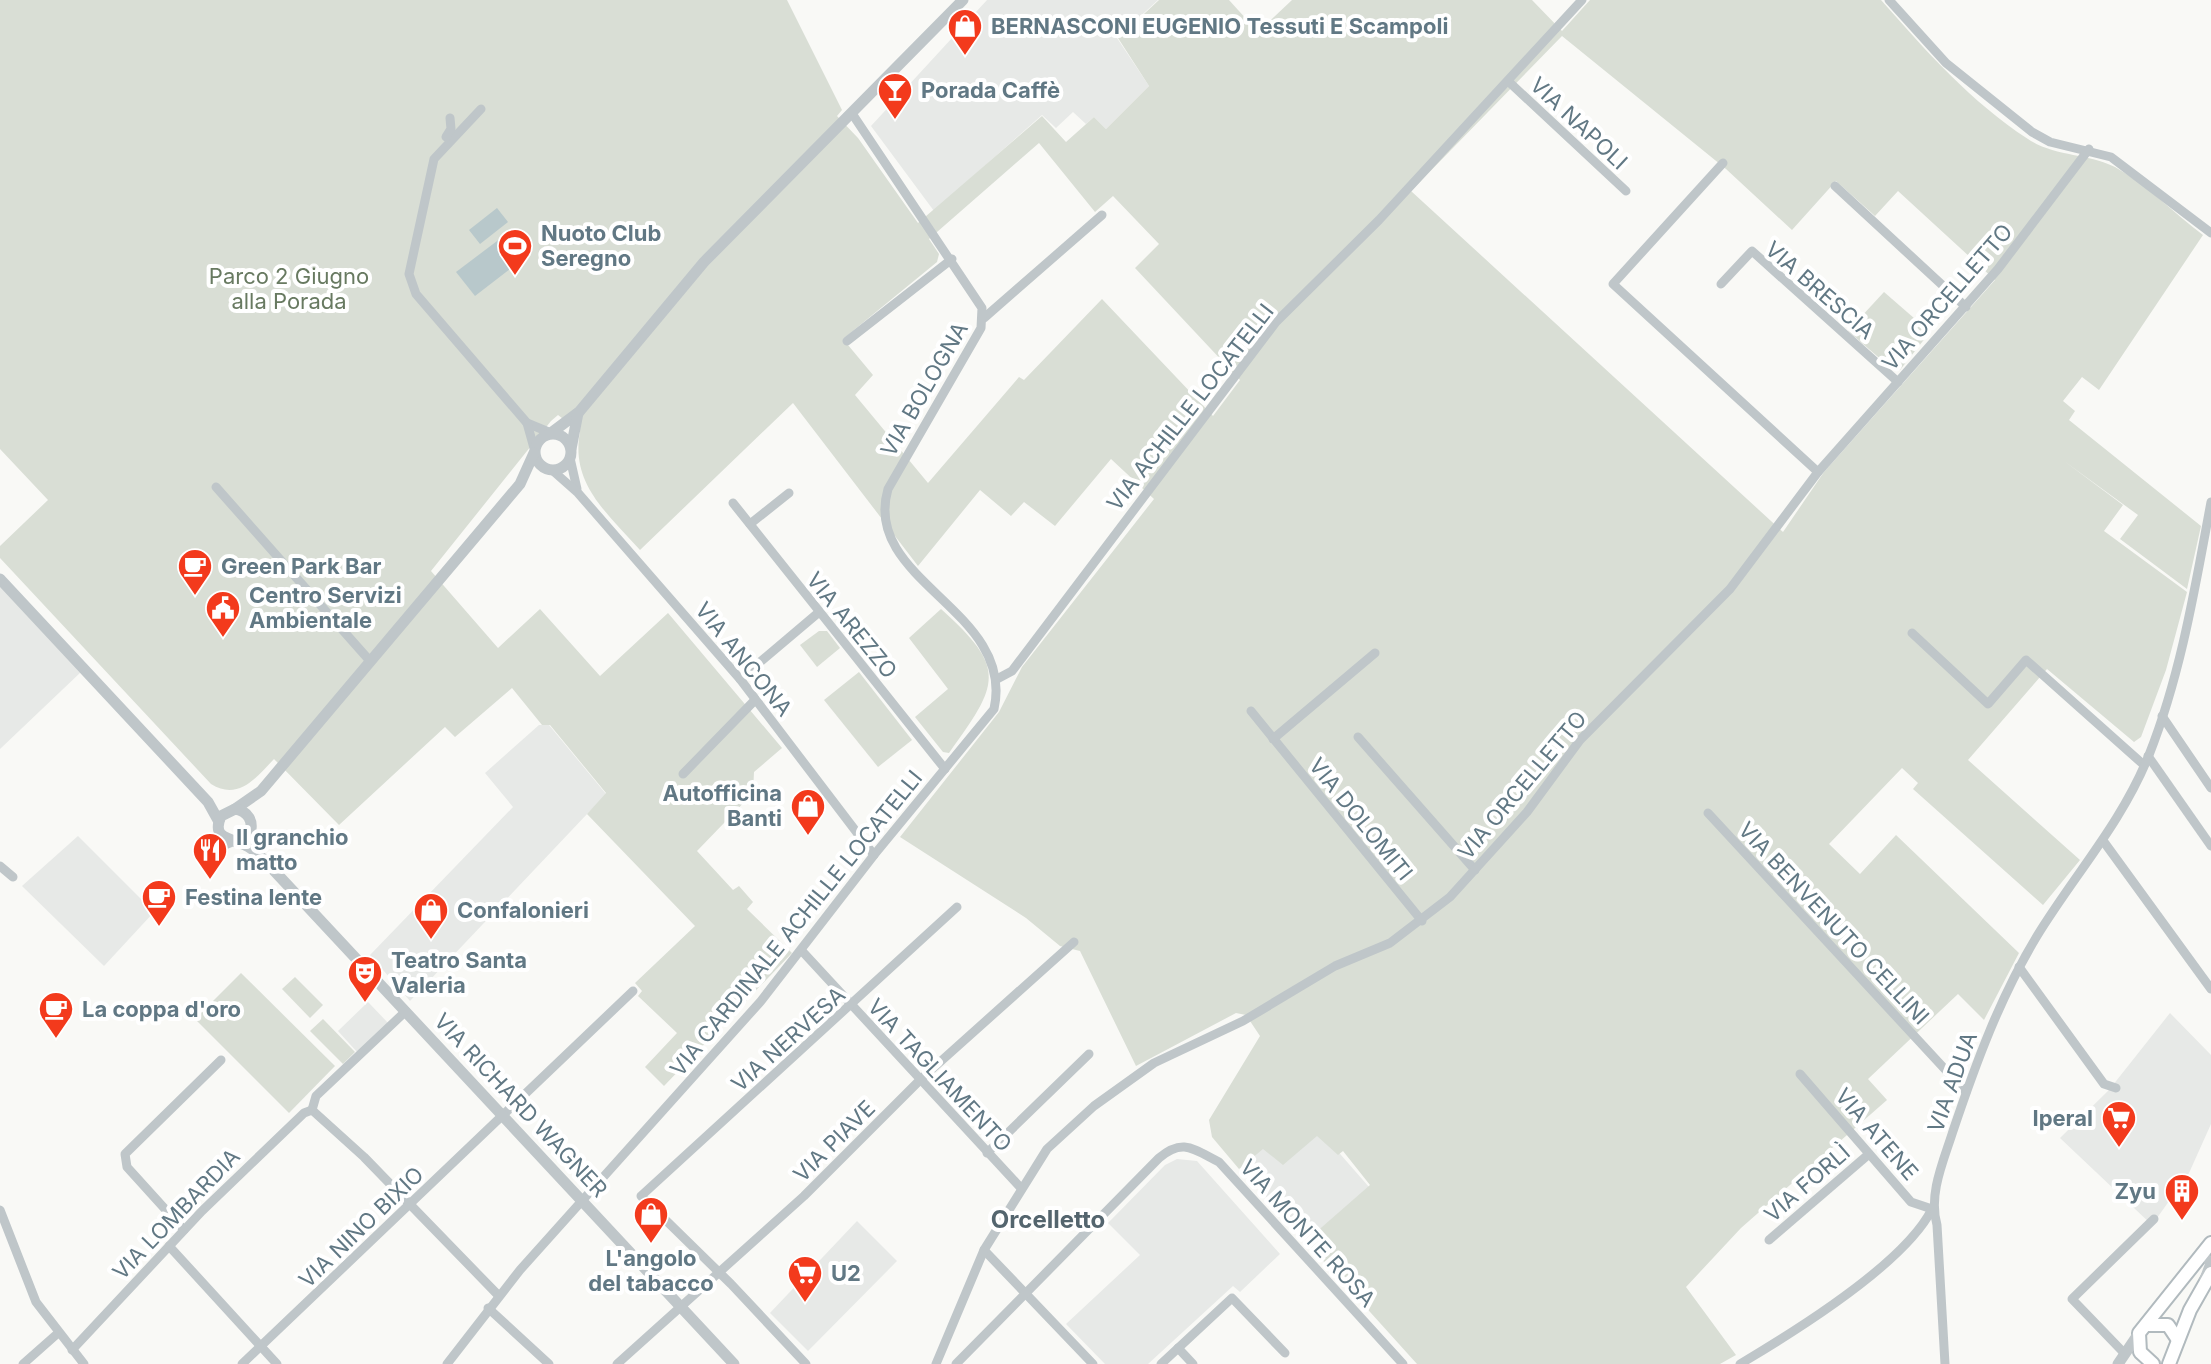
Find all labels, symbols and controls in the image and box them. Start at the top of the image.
shop icon: BERNASCONI EUGENIO Tessuti E Scampoli [946,7,984,57]
place label: BERNASCONI EUGENIO Tessuti E Scampoli [991,13,1448,39]
bar icon: Porada Caffè [876,71,914,121]
street label: VIA NAPOLI [1525,71,1633,175]
place label: Porada Caffè [921,77,1060,103]
street label: VIA ORCELLETTO [1876,219,2018,375]
place label: Nuoto Club Seregno [541,220,661,271]
sports icon: Nuoto Club Seregno [496,227,534,277]
street label: VIA BRESCIA [1760,236,1880,344]
park label: Parco 2 Giugno alla Porada [209,263,369,314]
street label: VIA ACHILLE LOCATELLI [1101,298,1279,516]
street label: VIA BOLOGNA [875,317,973,461]
cafe icon: Green Park Bar [176,547,214,597]
place label: Green Park Bar [221,553,381,579]
street label: VIA AREZZO [801,567,903,683]
place label: Centro Servizi Ambientale [249,582,402,633]
public building icon: Centro Servizi Ambientale [204,589,242,639]
street label: VIA ANCONA [690,597,798,721]
street label: VIA ORCELLETTO [1452,706,1592,864]
street label: VIA DOLOMITI [1304,753,1418,885]
street label: VIA CARDINALE ACHILLE LOCATELLI [665,765,927,1081]
place label: Autofficina Banti [662,780,782,831]
shop icon: Autofficina Banti [789,787,827,837]
street label: VIA BENVENUTO CELLINI [1733,816,1935,1030]
place label: Il granchio matto [236,824,348,875]
restaurant icon: Il granchio matto [191,831,229,881]
cafe icon: Festina lente [140,878,178,928]
place label: Festina lente [185,884,322,910]
shop icon: Confalonieri [412,891,450,941]
place label: Confalonieri [457,897,589,923]
place label: Teatro Santa Valeria [391,947,527,998]
theatre icon: Teatro Santa Valeria [346,954,384,1004]
street label: VIA NERVESA [726,981,850,1097]
cafe icon: La coppa d'oro [37,990,75,1040]
street label: VIA TAGLIAMENTO [863,993,1017,1157]
place label: La coppa d'oro [82,996,241,1022]
street label: VIA RICHARD WAGNER [429,1008,613,1202]
street label: VIA ADUA [1922,1028,1982,1136]
street label: VIA ATENE [1830,1083,1924,1185]
street label: VIA PIAVE [788,1095,880,1187]
supermarket icon: Iperal [2100,1099,2138,1149]
place label: Iperal [2032,1105,2093,1131]
street label: VIA FORLÌ [1759,1139,1855,1227]
street label: VIA LOMBARDIA [107,1143,245,1285]
street label: VIA MONTE ROSA [1235,1154,1381,1312]
street label: VIA NINO BIXIO [294,1161,428,1293]
building icon: Zyu [2163,1172,2201,1222]
place label: Zyu [2114,1178,2156,1204]
shop icon: L'angolo del tabacco [632,1195,670,1245]
district label: Orcelletto [991,1205,1105,1234]
place label: L'angolo del tabacco [588,1245,714,1296]
supermarket icon: U2 [786,1254,824,1304]
place label: U2 [831,1260,861,1286]

